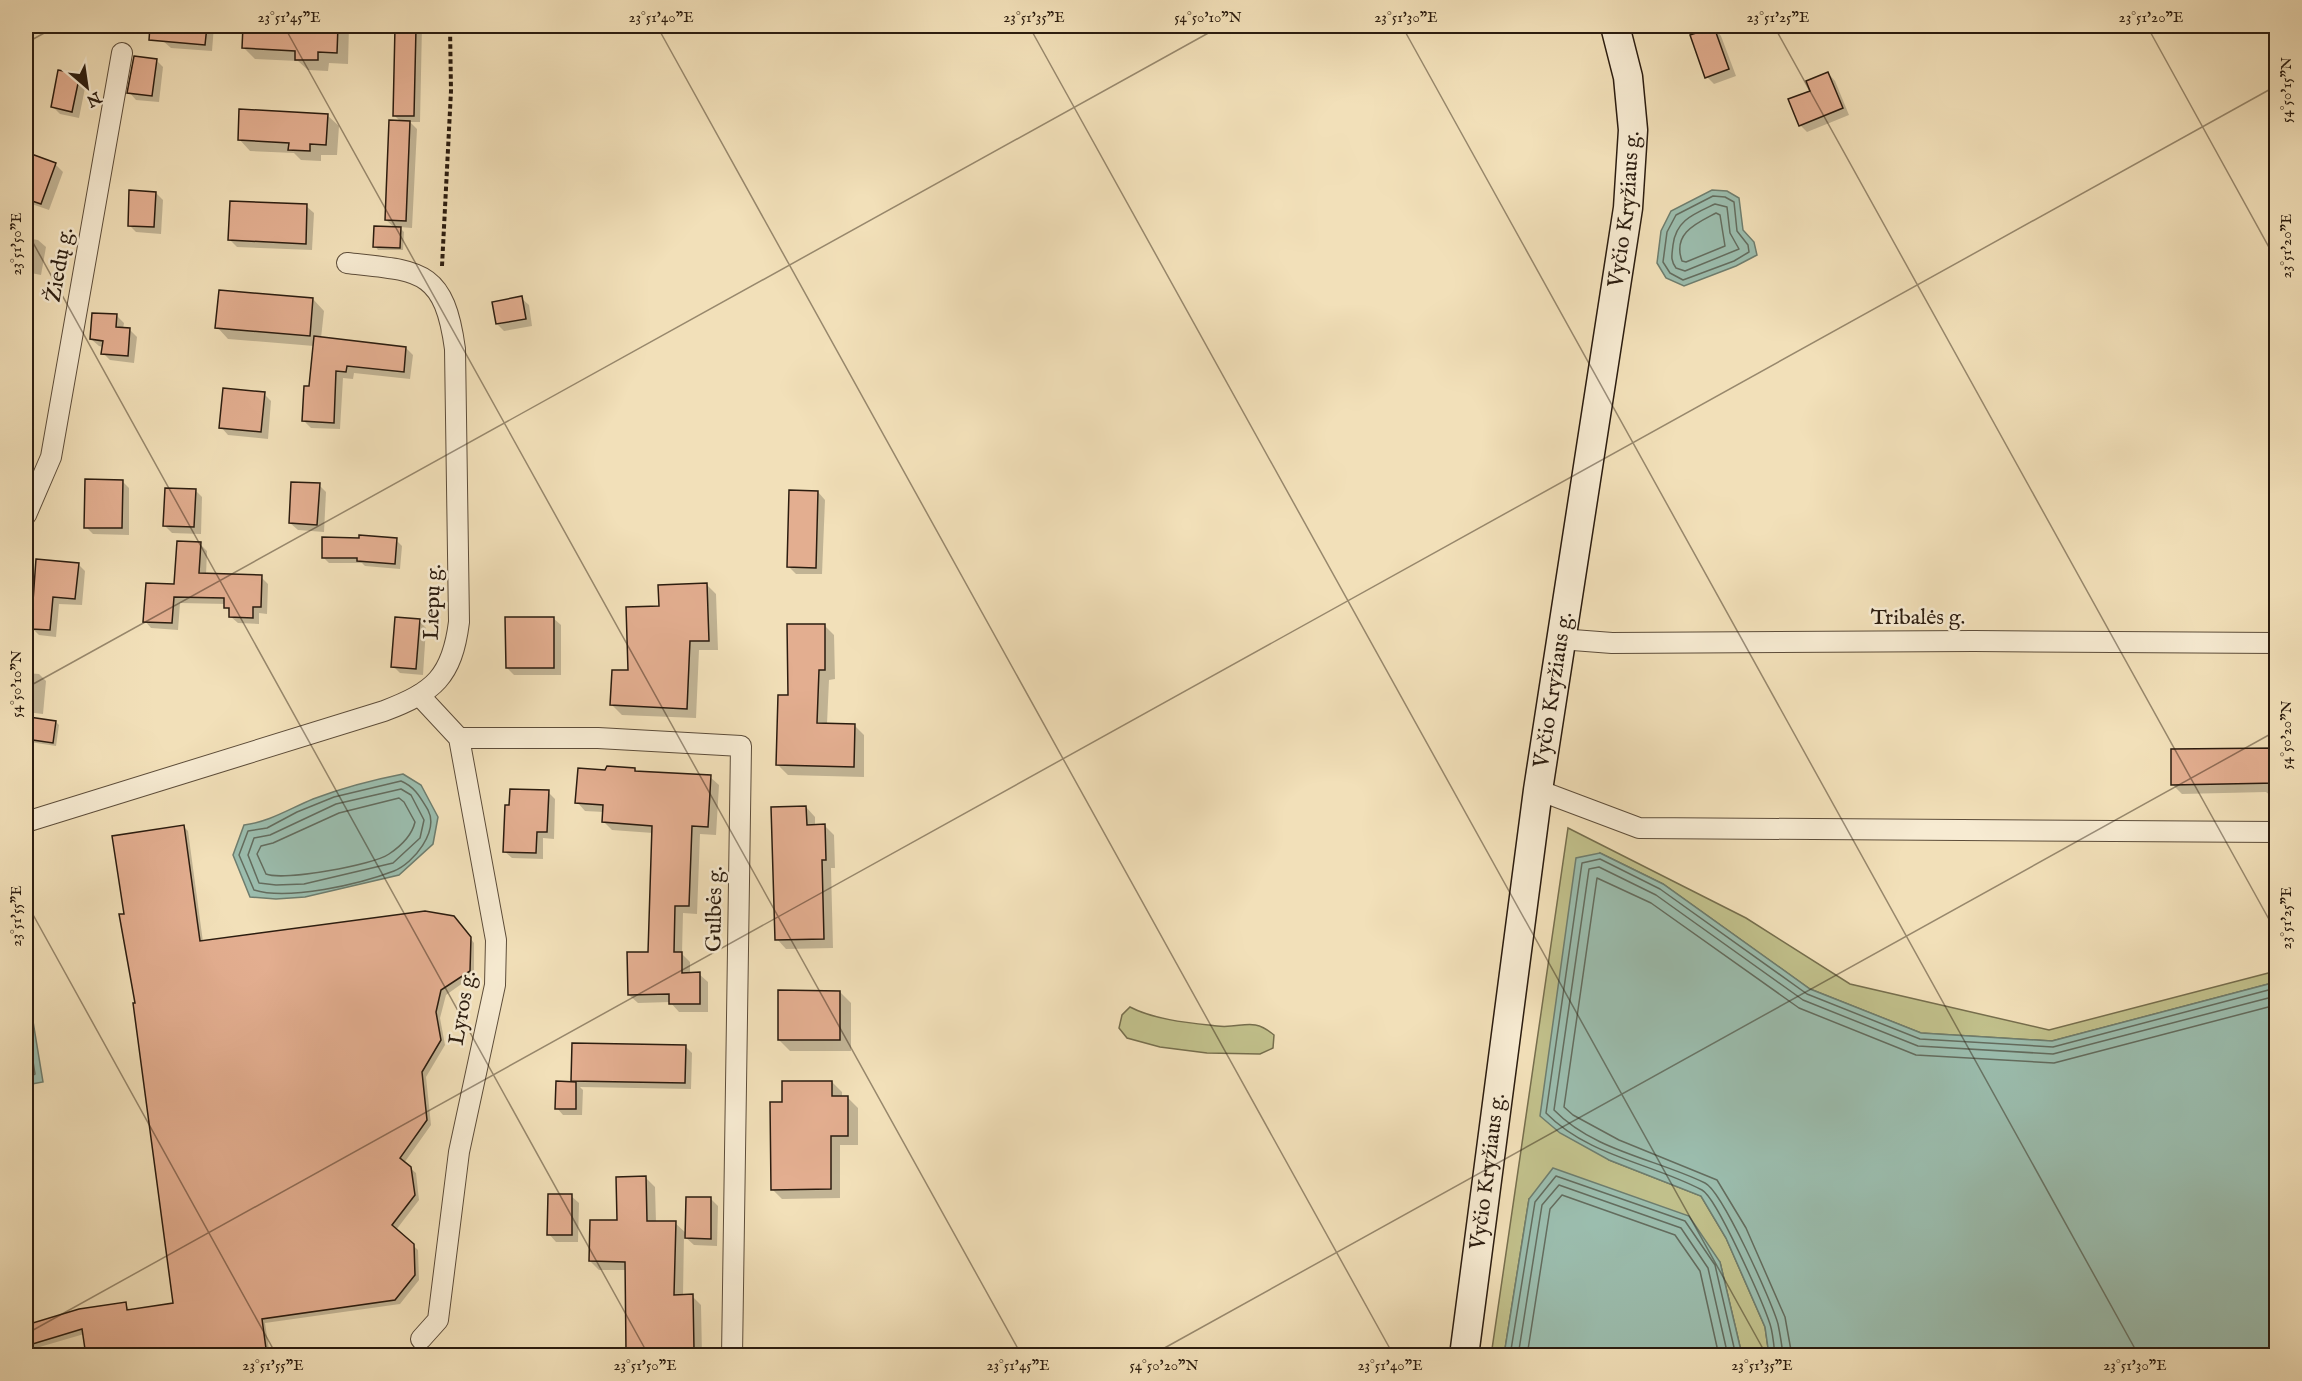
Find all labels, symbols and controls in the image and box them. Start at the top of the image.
text: 23°51'45"E [257,8,321,27]
text: 23°51'40"E [628,8,694,27]
text: 23°51'35"E [1003,8,1065,27]
text: 54°50'10"N [1174,8,1242,27]
text: 23°51'30"E [1374,8,1438,27]
text: 23°51'25"E [1747,8,1809,27]
text: 23°51'20"E [2119,8,2183,27]
north arrow [57,57,117,117]
text: 54°50'15"N [2277,57,2296,123]
text: N [82,86,105,111]
street label: Vyčio Kryžiaus g. [1602,130,1647,291]
text: 23°51'50"E [7,212,26,276]
text: 23°51'20"E [2277,214,2296,278]
street label: Žiedų g. [40,225,80,305]
street label: Liepų g. [418,564,448,640]
street label: Tribalės g. [1871,604,1965,632]
street label: Vyčio Kryžiaus g. [1527,610,1579,771]
text: 54°50'10"N [7,650,26,718]
text: 54°50'20"N [2277,700,2296,770]
street label: Gulbės g. [700,866,730,952]
text: 23°51'55"E [7,885,26,947]
text: 23°51'25"E [2277,887,2296,949]
street label: Lyros g. [443,969,483,1047]
street label: Vyčio Kryžiaus g. [1464,1092,1512,1252]
text: 23°51'55"E [242,1356,304,1375]
text: 23°51'50"E [613,1356,677,1375]
text: 23°51'45"E [986,1356,1050,1375]
text: 54°50'20"N [1129,1356,1199,1375]
text: 23°51'40"E [1357,1356,1423,1375]
text: 23°51'35"E [1731,1356,1793,1375]
text: 23°51'30"E [2103,1356,2167,1375]

